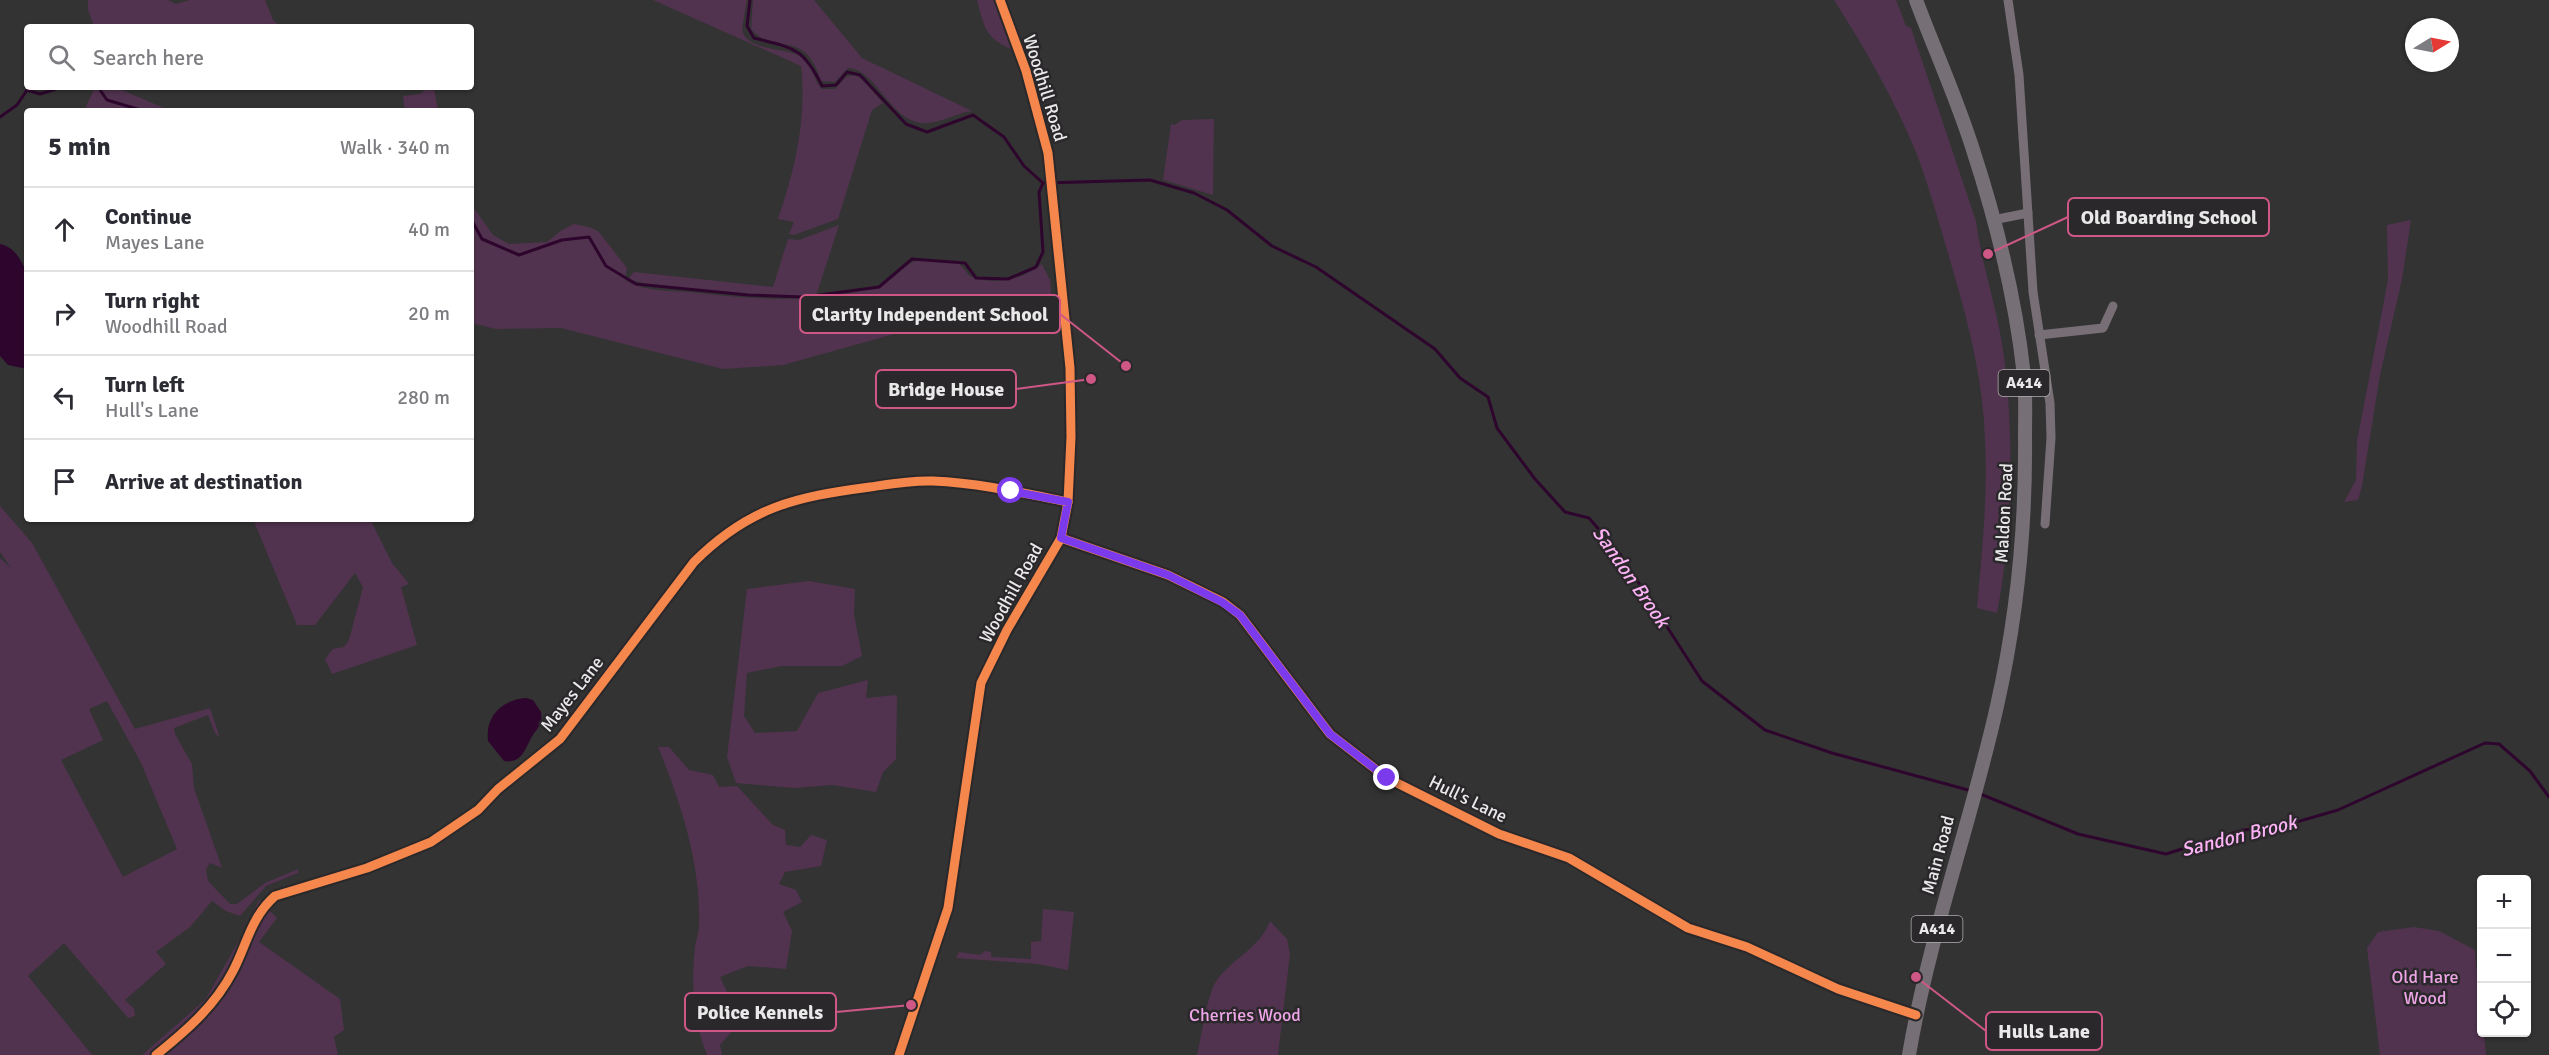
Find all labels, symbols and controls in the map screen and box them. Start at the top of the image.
north arrow [2405,18,2459,72]
search box [24,24,474,90]
street label: Woodhill Road [1018,32,1072,144]
icon: search [45,41,78,74]
text: Search here [93,44,204,71]
text: 5 min [48,131,111,163]
text: Walk · 340 m [340,135,450,160]
callout: Old Boarding School [2068,198,2269,236]
text: Continue [105,203,192,230]
text: Old Boarding School [2081,205,2257,230]
icon: ahead [48,213,81,246]
text: 40 m [408,217,450,242]
text: Mayes Lane [105,230,205,255]
text: Turn right [105,287,200,314]
callout: Clarity Independent School [800,295,1060,333]
icon: right [48,297,81,330]
text: 20 m [408,301,450,326]
text: Clarity Independent School [812,302,1048,327]
text: Woodhill Road [105,314,228,339]
callout: Bridge House [876,370,1016,408]
road number: A414 [1998,370,2050,396]
text: Turn left [105,371,185,398]
text: Bridge House [888,377,1004,402]
icon: left [48,381,81,414]
text: 280 m [397,385,450,410]
text: Hull's Lane [105,398,199,423]
street label: Maldon Road [1990,462,2018,564]
icon: arrive [48,465,81,498]
text: Arrive at destination [105,468,302,495]
route start [997,477,1023,503]
water label: Sandon Brook [1587,521,1676,634]
street label: Woodhill Road [975,539,1047,647]
street label: Mayes Lane [536,652,608,736]
route end [1373,764,1399,790]
street label: Hull's Lane [1425,771,1511,827]
water label: Sandon Brook [2179,809,2301,862]
street label: Main Road [1917,813,1959,897]
map controls [2477,875,2531,1037]
button: + [2477,875,2531,929]
road number: A414 [1912,916,1962,942]
button: − [2477,929,2531,983]
park label: Old Hare Wood [2391,966,2459,1009]
button: locate [2477,983,2531,1037]
callout: Police Kennels [685,993,836,1031]
text: Police Kennels [697,1000,823,1025]
park label: Cherries Wood [1189,1004,1301,1026]
callout: Hulls Lane [1986,1012,2102,1050]
text: Hulls Lane [1998,1019,2090,1044]

